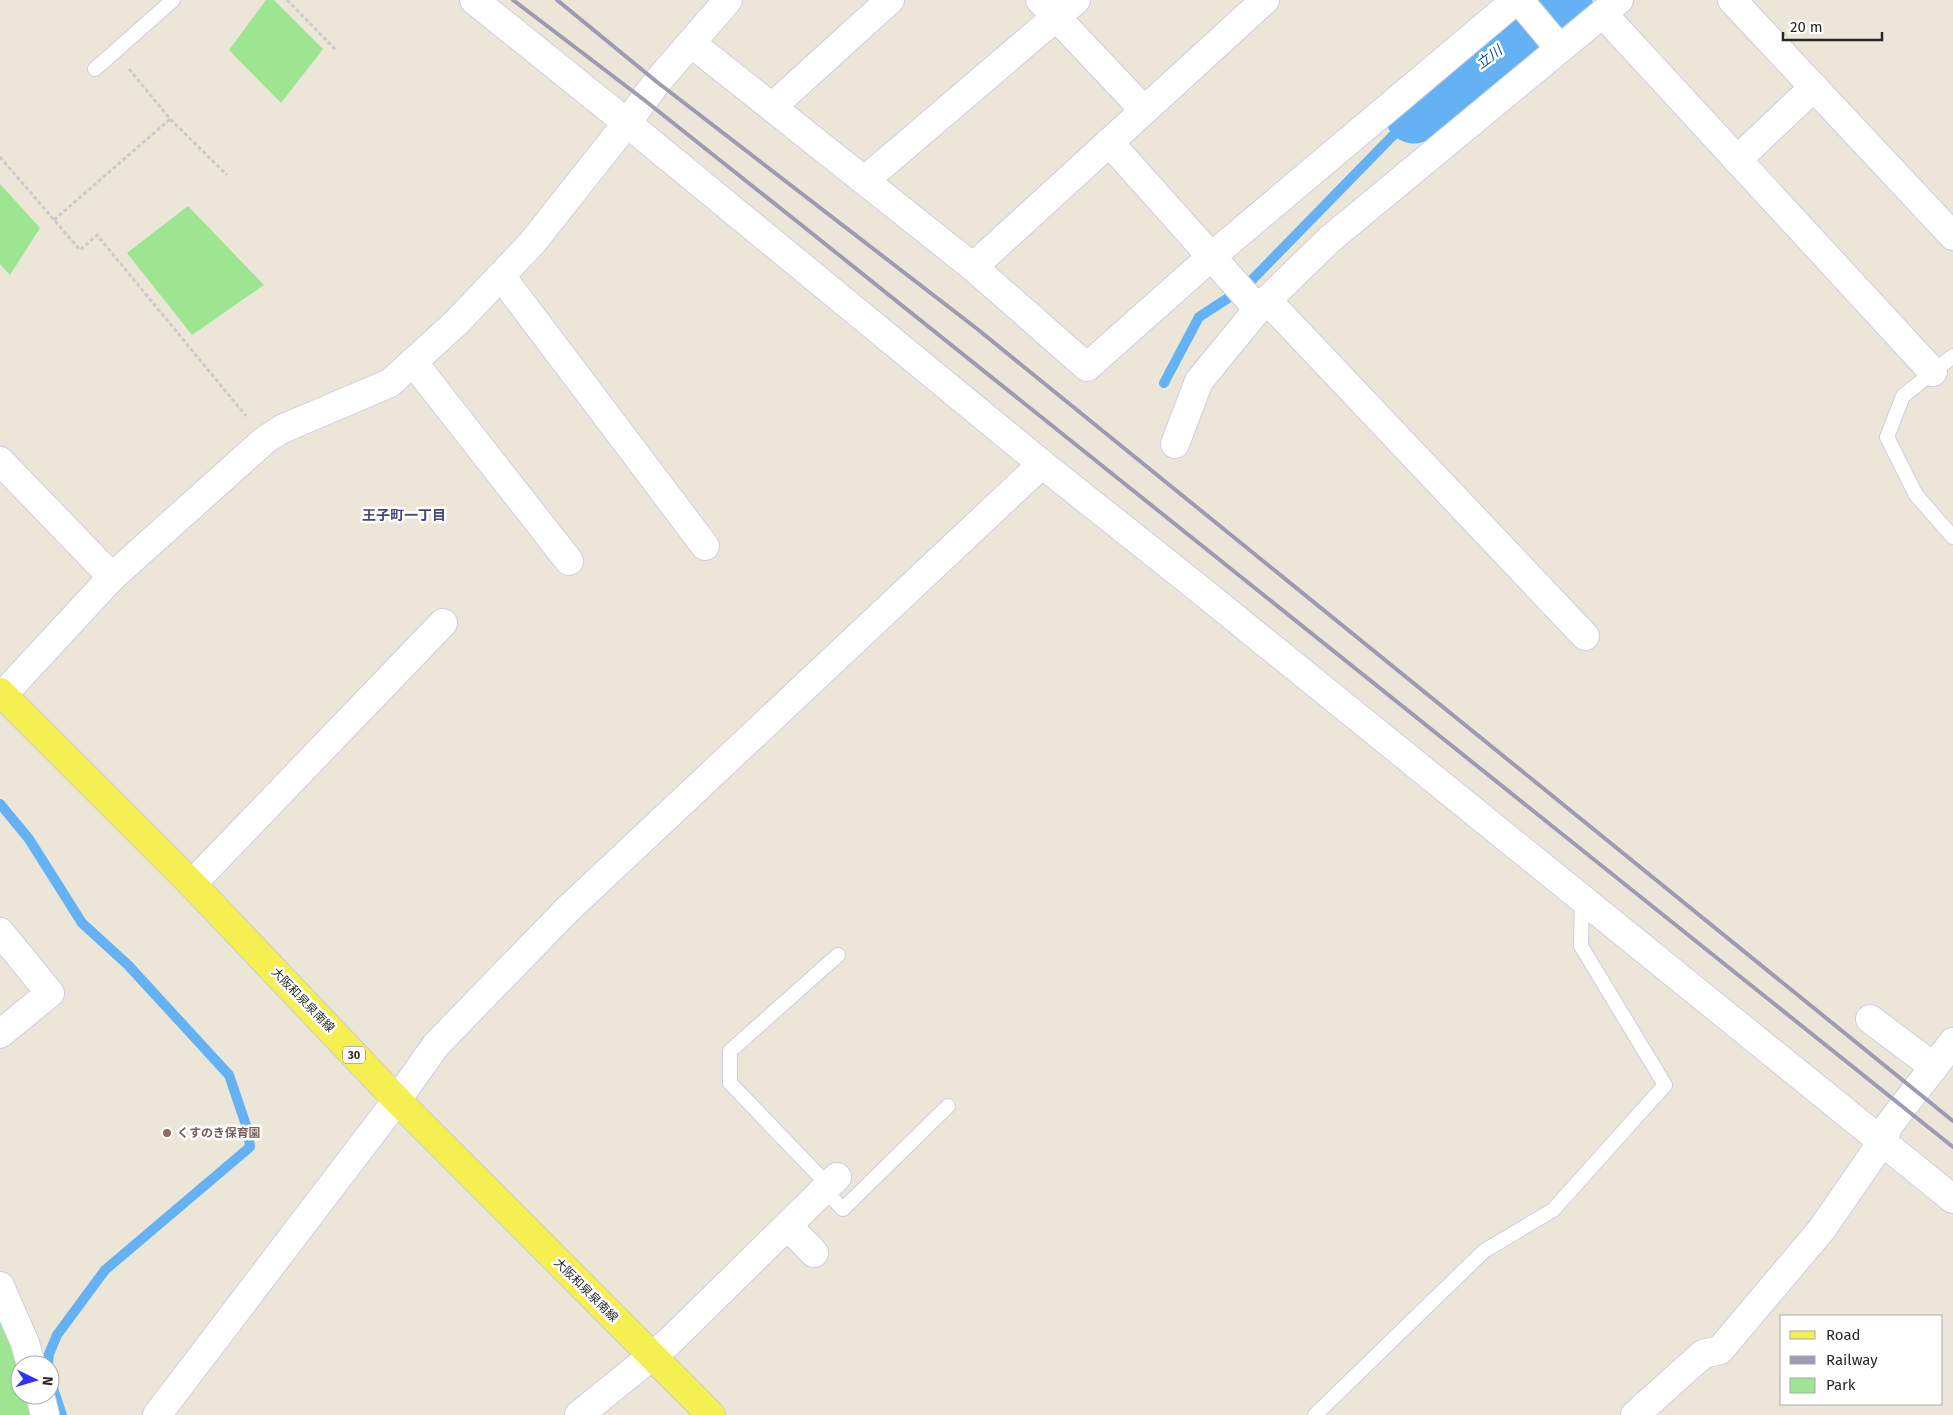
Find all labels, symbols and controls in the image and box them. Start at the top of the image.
scale bar [1783,10,1882,42]
text: 20 m [1790,18,1823,36]
water label: 立川 [1473,41,1507,73]
district label: 王子町一丁目 [362,507,446,524]
street label: 大阪和泉泉南線 [269,965,337,1035]
road number: 30 [343,1046,365,1064]
place label: くすのき保育園 [177,1126,261,1140]
marker: くすのき保育園 [161,1127,173,1139]
street label: 大阪和泉泉南線 [551,1255,621,1325]
legend [1780,1315,1943,1405]
text: Road [1826,1326,1861,1344]
text: Railway [1826,1351,1878,1369]
north arrow [10,1355,60,1405]
text: N [39,1376,56,1386]
text: Park [1826,1376,1856,1394]

